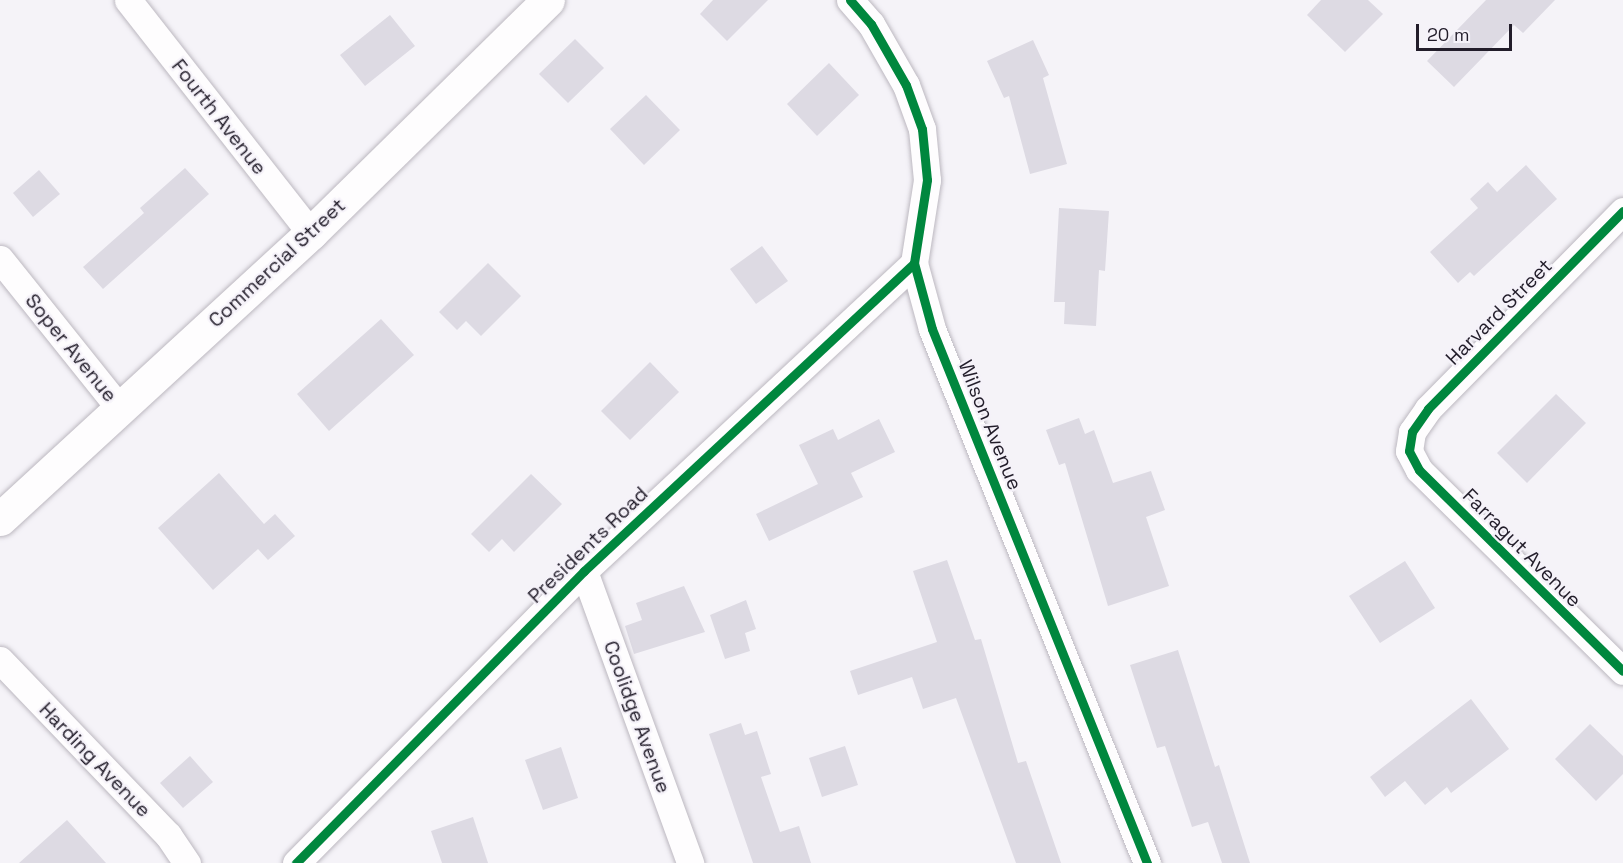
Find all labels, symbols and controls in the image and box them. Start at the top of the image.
scale bar [1419,12,1515,50]
text: 20 m [1427,23,1470,46]
street label: Fourth Avenue [166,54,272,180]
street label: Commercial Street [204,193,350,333]
street label: Harvard Street [1441,254,1557,370]
street label: Soper Avenue [20,289,122,407]
street label: Wilson Avenue [953,356,1027,494]
street label: Presidents Road [523,482,653,608]
street label: Farragut Avenue [1458,484,1586,612]
street label: Coolidge Avenue [598,637,676,797]
street label: Harding Avenue [34,698,156,822]

